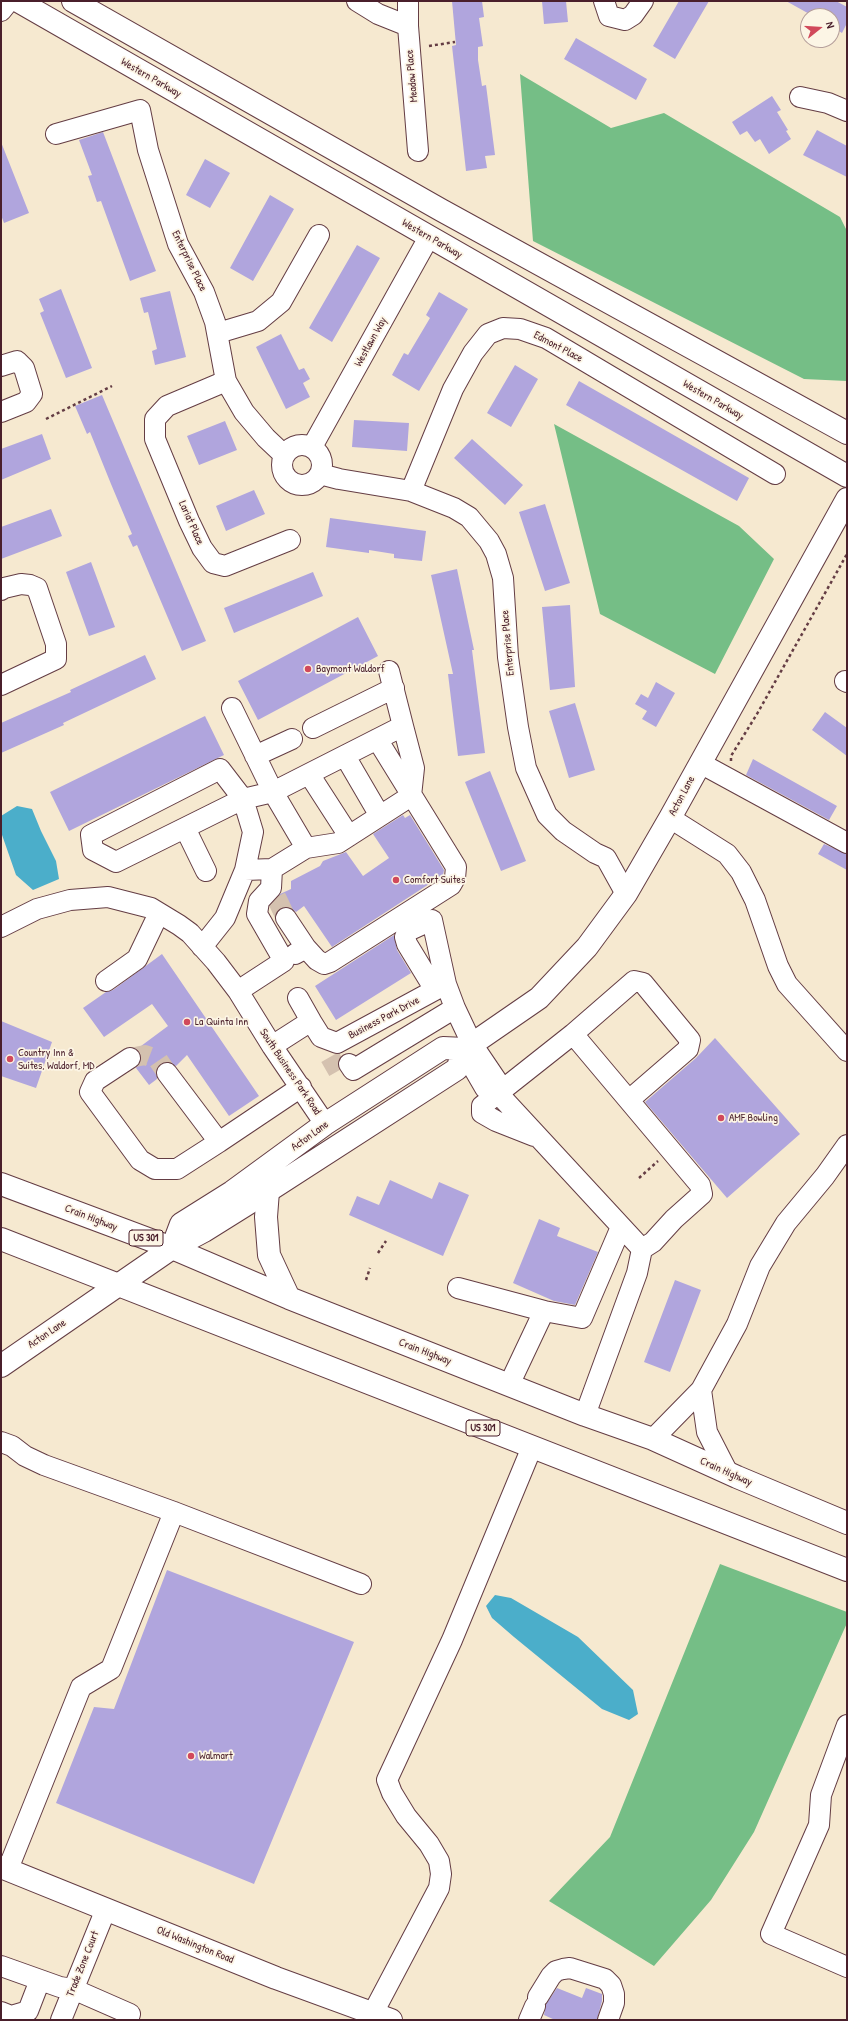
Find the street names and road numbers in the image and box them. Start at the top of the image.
street label: Meadow Place [403,49,421,103]
street label: Western Parkway [118,55,184,101]
street label: Western Parkway [399,216,465,262]
street label: Enterprise Place [169,228,209,294]
street label: Westlawn Way [352,315,390,369]
street label: Edmont Place [531,329,585,365]
street label: Western Parkway [680,377,746,423]
street label: Lariat Place [175,499,207,547]
street label: Enterprise Place [499,610,517,676]
street label: Acton Lane [666,774,698,818]
street label: Business Park Drive [346,994,422,1042]
street label: South Business Park Road [256,1027,324,1117]
street label: Acton Lane [289,1118,331,1154]
street label: Crain Highway [63,1202,119,1234]
road number: US 301 [129,1230,163,1246]
street label: Acton Lane [25,1316,69,1352]
street label: Crain Highway [397,1336,453,1368]
road number: US 301 [466,1420,500,1436]
street label: Crain Highway [698,1455,754,1489]
street label: Old Washington Road [155,1924,235,1966]
street label: Trade Zone Court [64,1929,102,1999]

